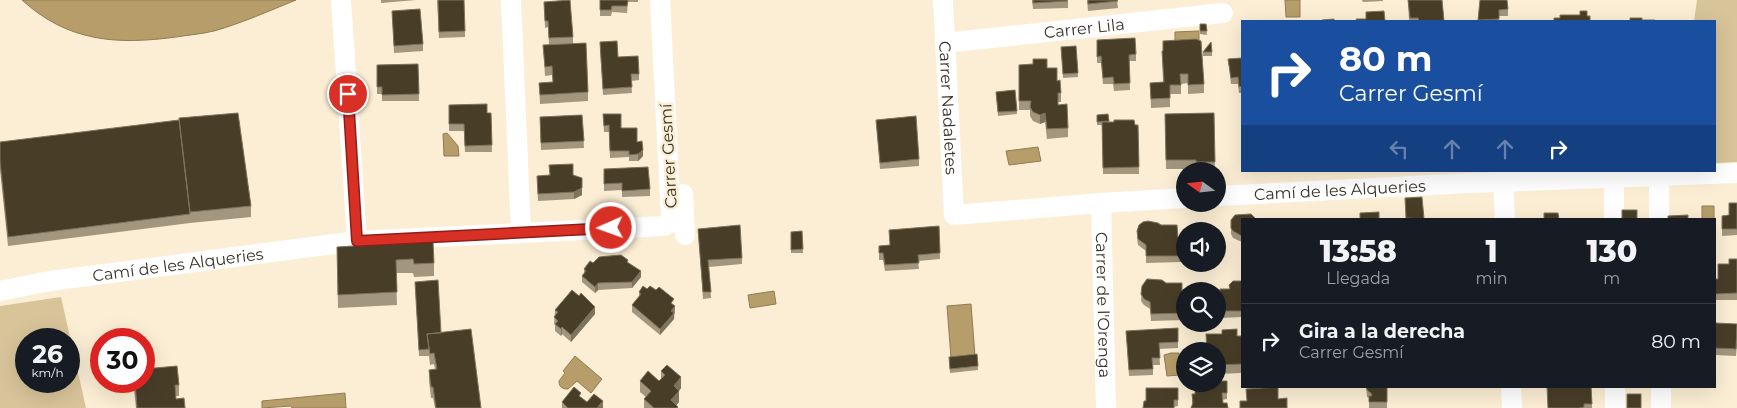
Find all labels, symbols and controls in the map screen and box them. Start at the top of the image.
street label: Carrer Lila [1043,15,1126,42]
text: 80 m [1339,37,1433,80]
icon: right [1256,40,1321,105]
street label: Carrer Nadaletes [935,41,961,175]
pin [327,73,369,115]
icon: arrive [334,80,362,108]
text: Carrer Gesmí [1339,80,1483,107]
street label: Carrer Gesmí [656,103,681,209]
icon: left [1385,135,1413,163]
icon: ahead [1438,135,1466,163]
icon: ahead [1491,135,1519,163]
icon: right [1544,135,1572,163]
north arrow [1176,162,1226,212]
map controls [1176,162,1226,392]
street label: Camí de les Alqueries [1253,176,1426,204]
position arrow [584,201,636,253]
button: sound [1176,222,1226,272]
street label: Carrer de l'Orenga [1092,232,1114,378]
text: 13:58 [1320,233,1397,270]
text: 1 [1486,233,1498,270]
text: 130 [1586,233,1637,270]
street label: Camí de les Alqueries [91,244,265,285]
text: Llegada [1326,269,1390,288]
text: min [1476,269,1508,288]
text: m [1603,269,1620,288]
button: search [1176,282,1226,332]
text: Gira a la derecha [1299,320,1465,343]
icon: right [1256,327,1284,355]
speed limit sign: 30 [90,328,155,393]
text: 80 m [1651,330,1701,353]
text: 26 [32,339,63,369]
button: layers [1176,342,1226,392]
text: Carrer Gesmí [1299,343,1404,362]
text: km/h [31,365,64,380]

